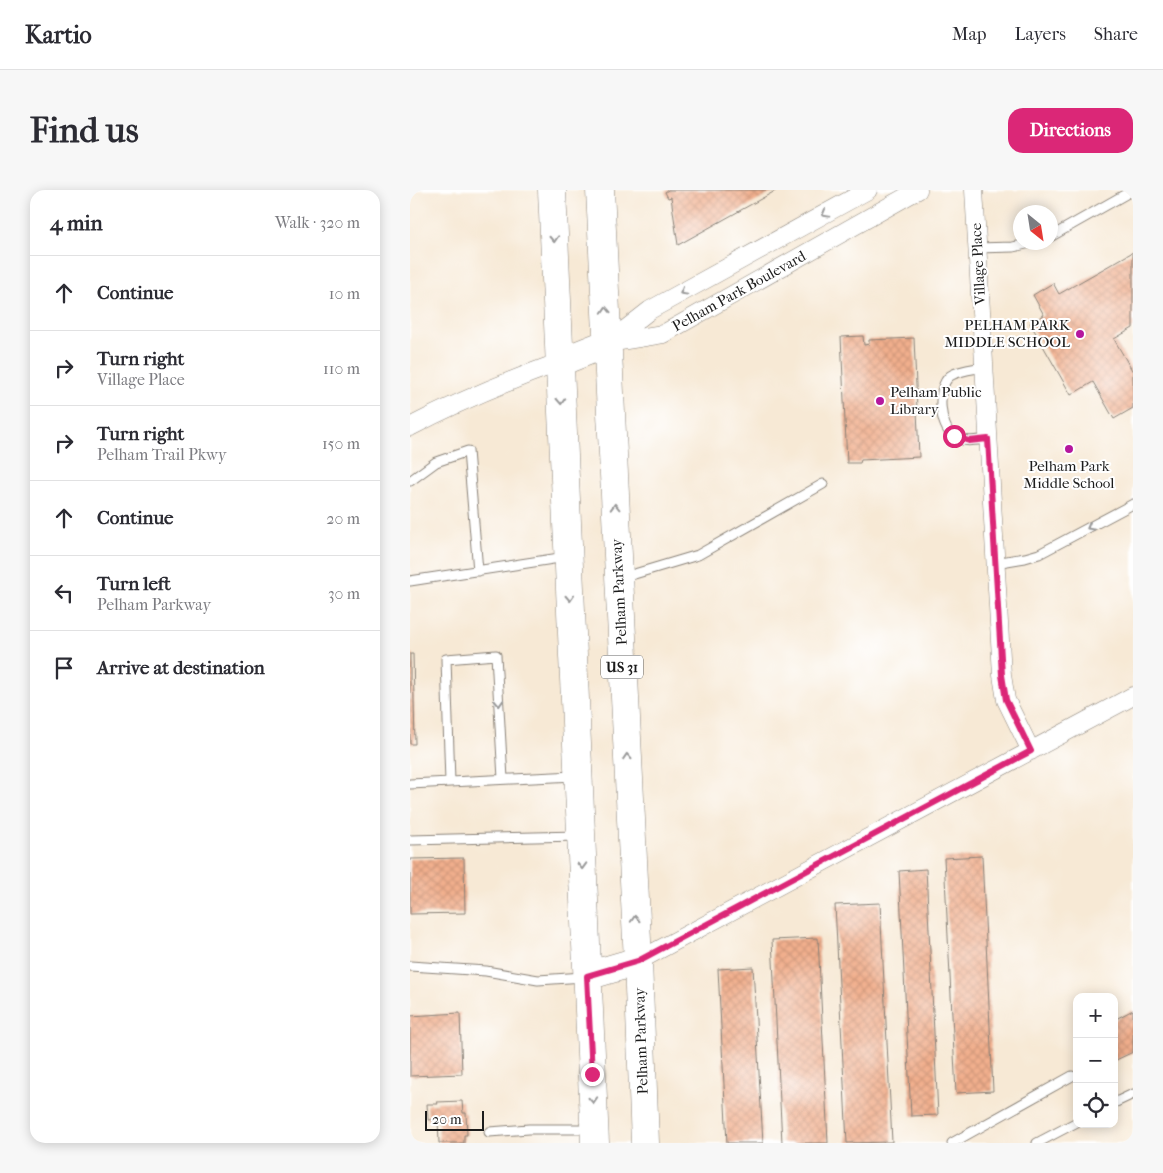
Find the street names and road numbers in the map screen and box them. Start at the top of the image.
street label: Village Place [967,222,989,307]
street label: Pelham Park Boulevard [669,246,810,335]
street label: Pelham Parkway [607,537,631,646]
road number: US 31 [601,656,643,678]
street label: Pelham Parkway [630,986,652,1095]

